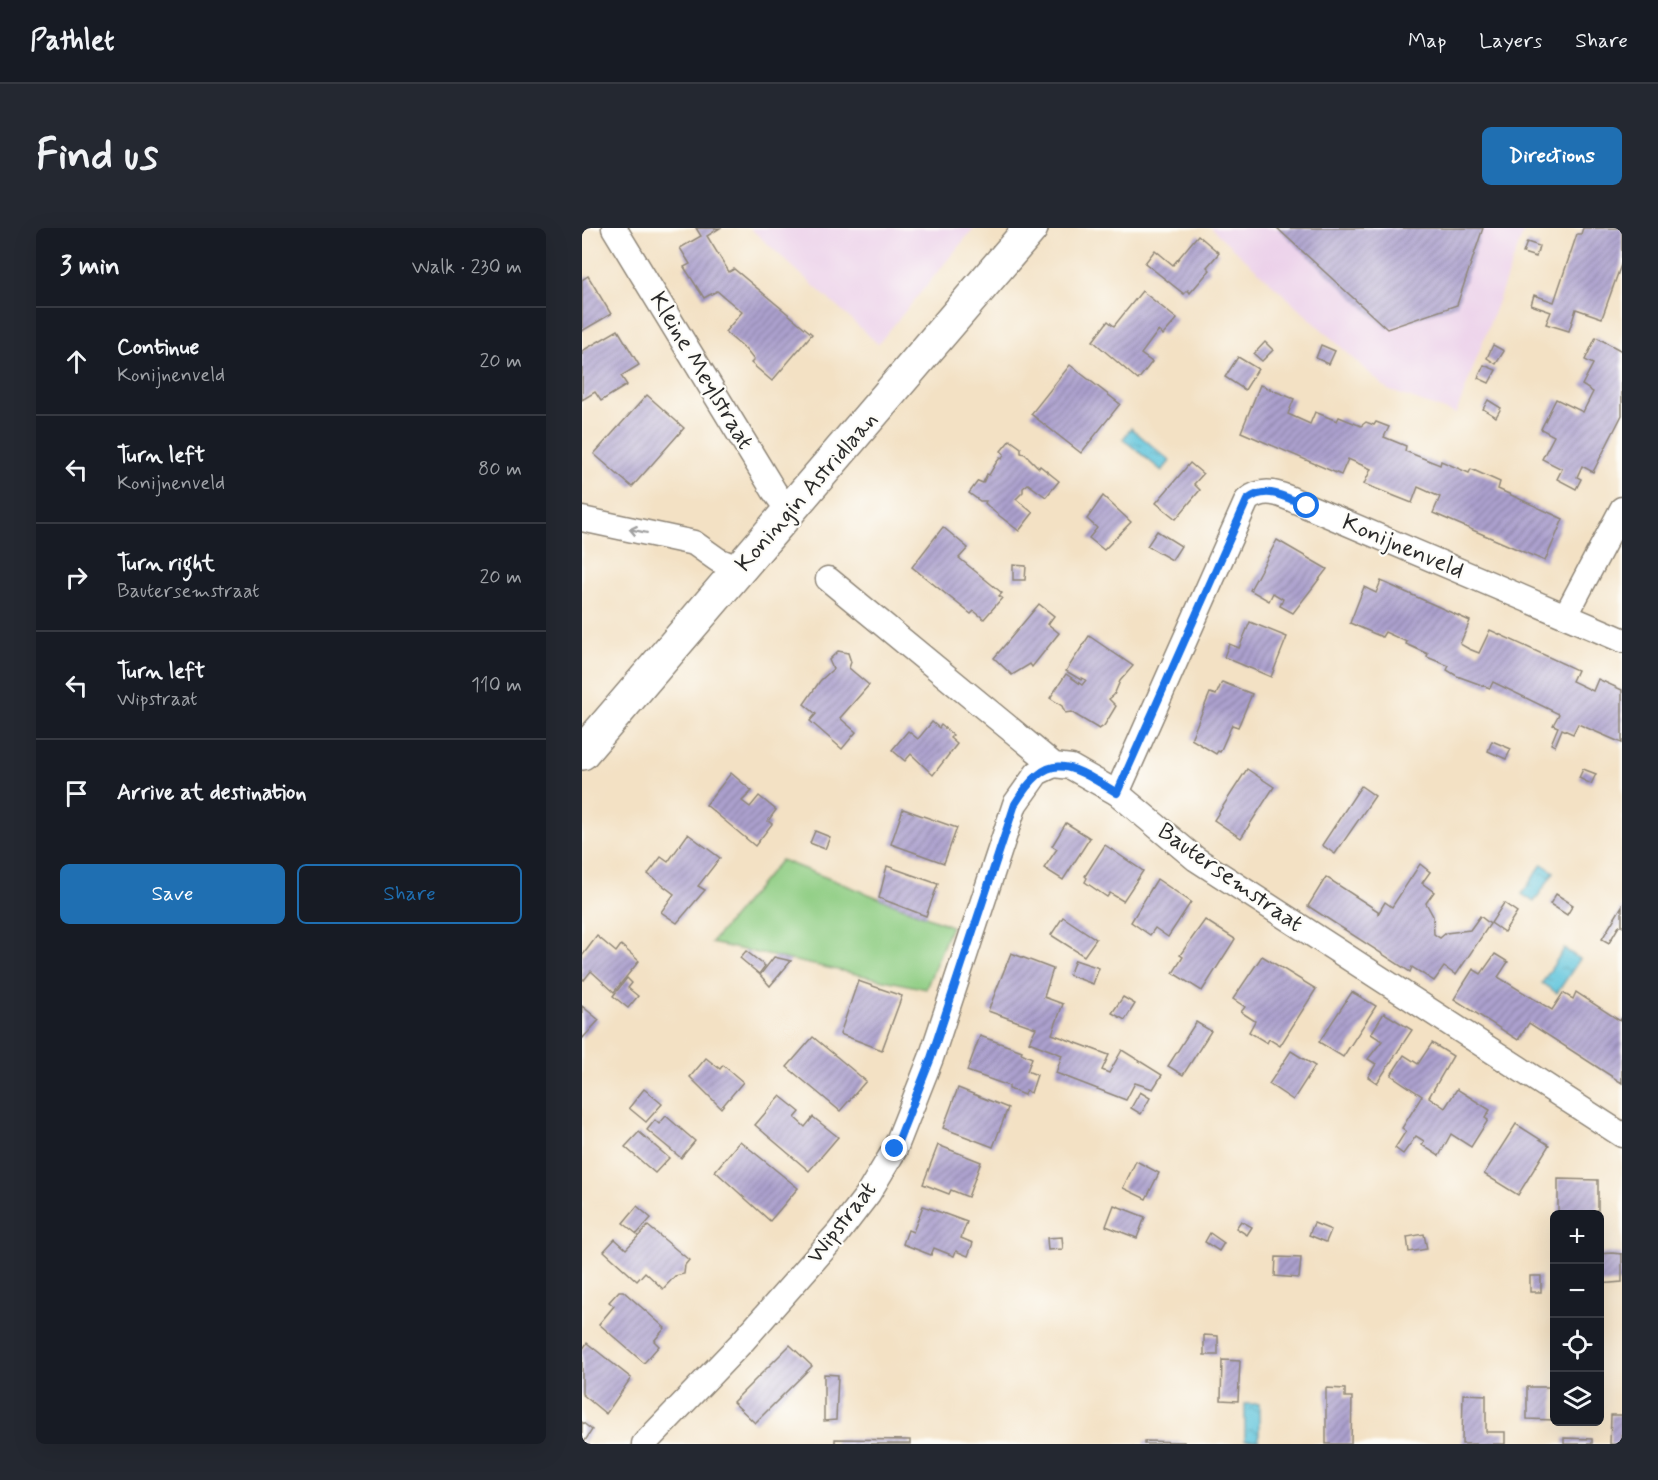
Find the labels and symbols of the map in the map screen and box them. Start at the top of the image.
street label: Kleine Meylstraat [642,286,760,456]
street label: Koningin Astridlaan [729,405,885,579]
route start [1293,492,1319,518]
street label: Konijnenveld [1337,507,1469,587]
one-way arrow [629,525,648,536]
street label: Bautersemstraat [1151,816,1309,940]
route end [881,1135,907,1161]
street label: Wipstraat [800,1175,884,1271]

